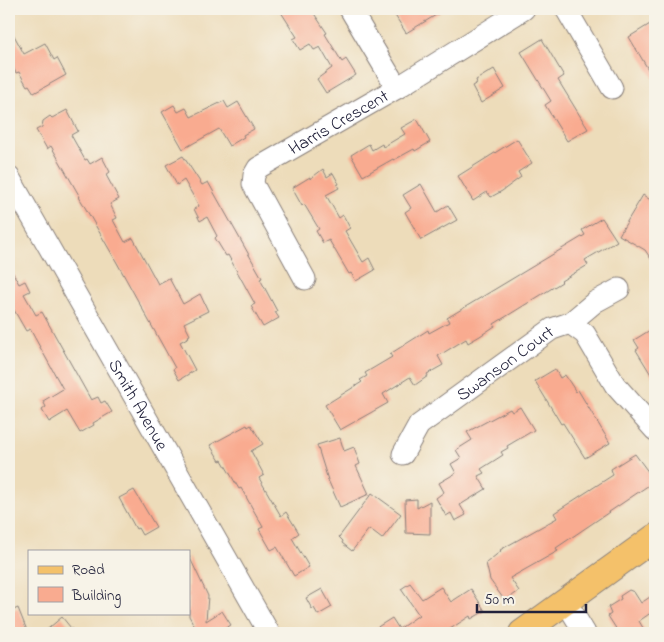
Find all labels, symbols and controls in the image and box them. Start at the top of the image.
street label: Harris Crescent [284,84,394,163]
street label: Swanson Court [452,320,560,409]
street label: Smith Avenue [101,355,174,457]
legend [28,550,190,614]
text: Road [72,559,105,581]
scale bar [477,582,585,614]
text: Building [71,585,121,608]
text: 50 m [484,589,515,611]

